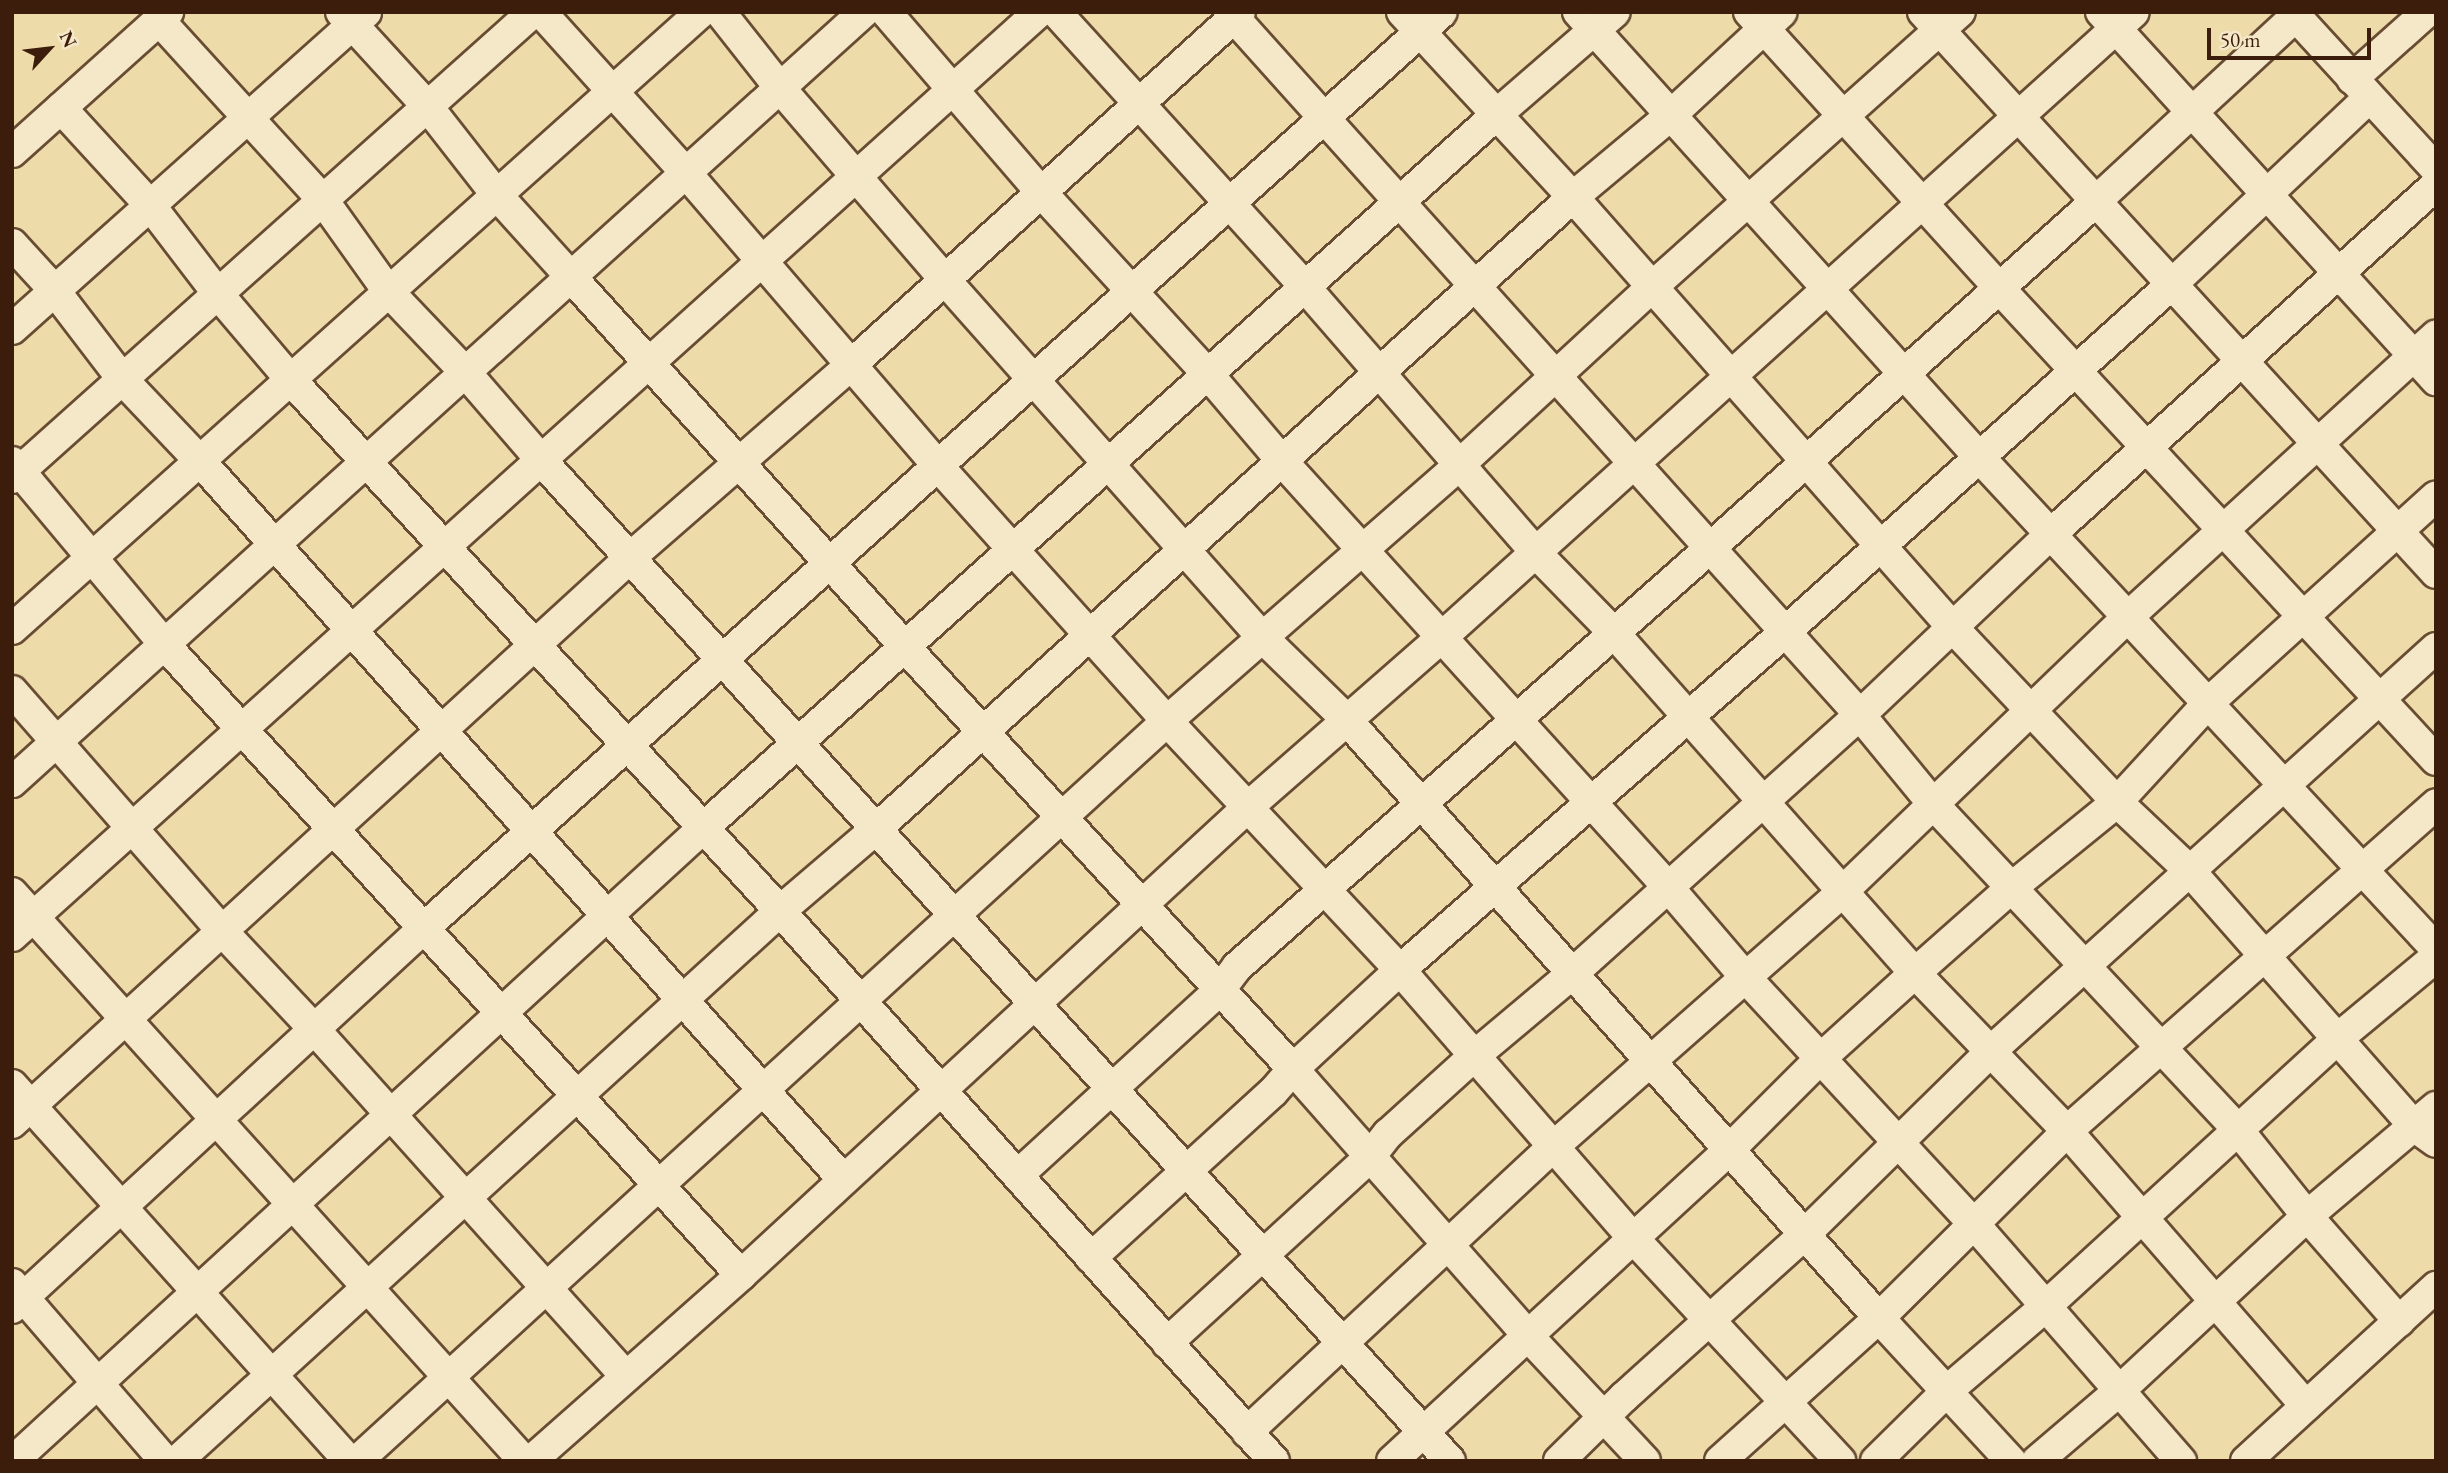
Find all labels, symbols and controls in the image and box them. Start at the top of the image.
north arrow [14,14,84,84]
scale bar [2210,14,2374,58]
text: 50 m [2220,26,2261,53]
text: N [54,27,83,52]

